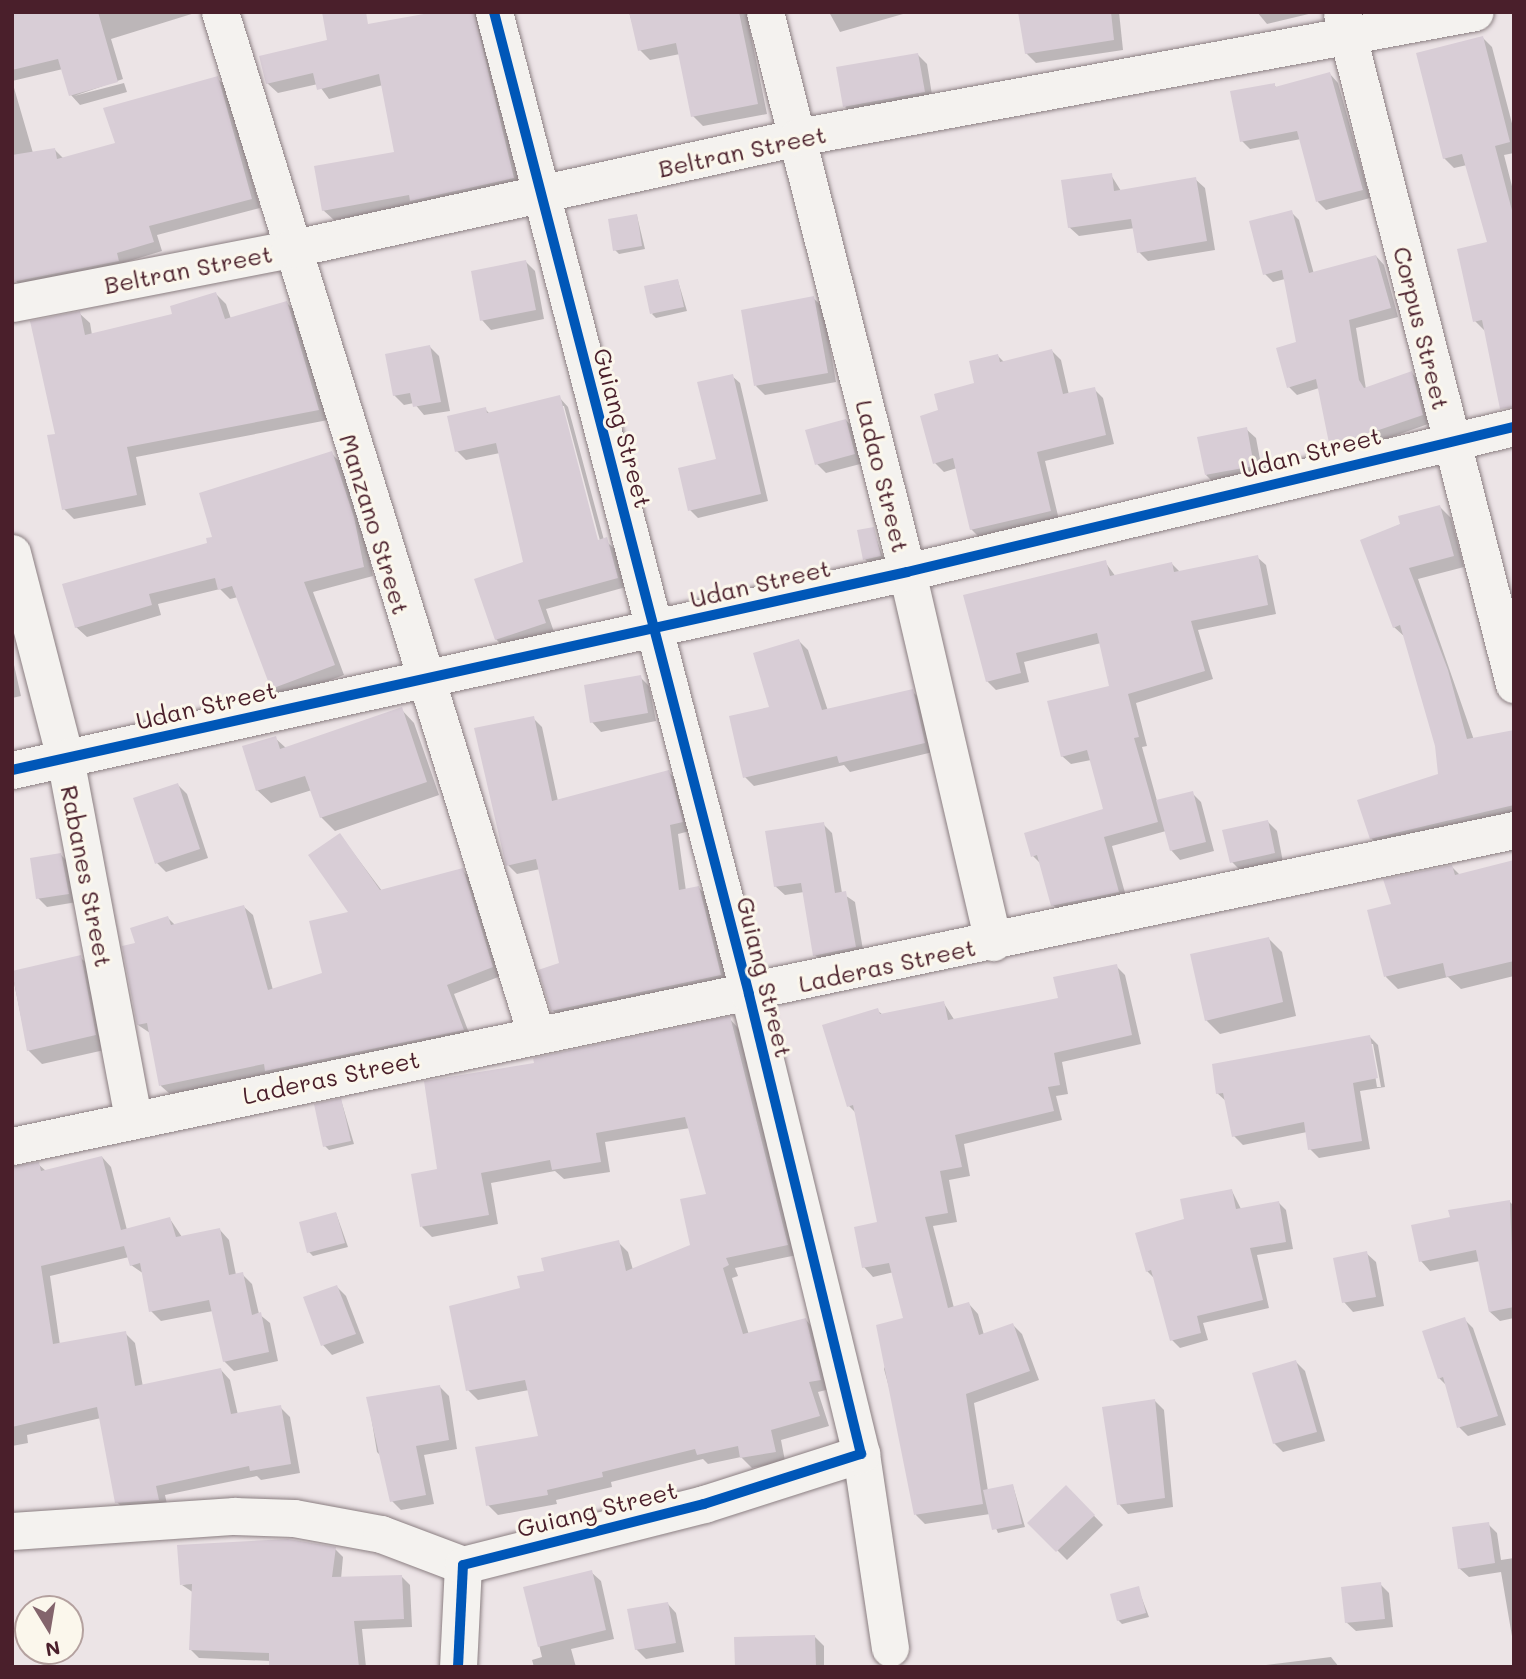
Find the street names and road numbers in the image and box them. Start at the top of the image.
street label: Beltran Street [656,119,828,183]
street label: Beltran Street [101,239,275,299]
street label: Corpus Street [1388,243,1456,413]
street label: Guiang Street [588,345,658,511]
street label: Ladao Street [850,397,916,555]
street label: Udan Street [1238,421,1384,483]
street label: Manzano Street [334,430,416,618]
street label: Udan Street [687,553,833,613]
street label: Udan Street [133,675,279,735]
street label: Rabanes Street [55,783,119,969]
street label: Guiang Street [731,894,799,1060]
street label: Laderas Street [796,932,978,998]
street label: Laderas Street [240,1044,422,1110]
street label: Guiang Street [514,1475,680,1543]

